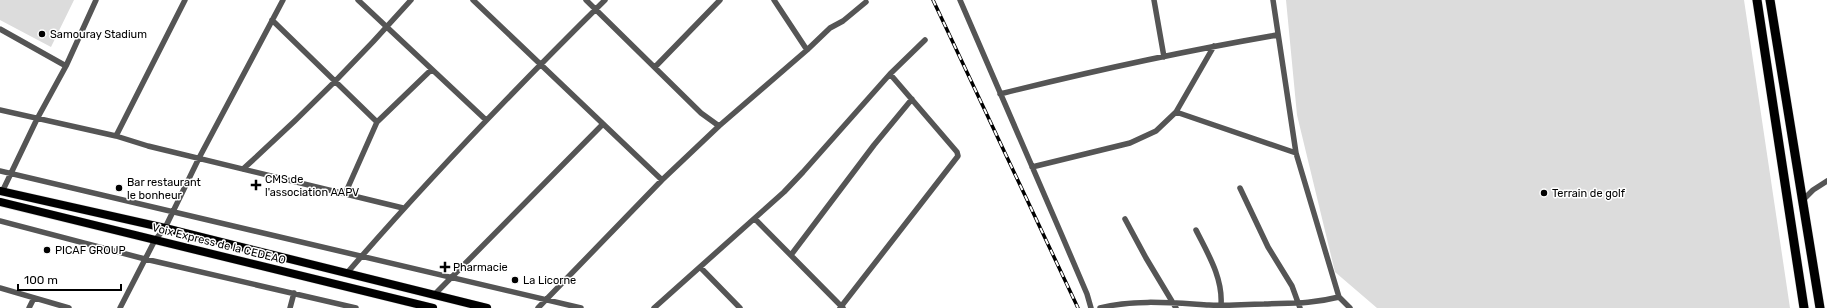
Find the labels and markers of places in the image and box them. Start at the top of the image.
place label: Samouray Stadium [50,28,147,41]
marker: Samouray Stadium [37,29,47,39]
place label: CMS de l'association AAPV [265,173,359,199]
place label: Bar restaurant le bonheur [127,176,202,202]
marker: CMS de l'association AAPV [250,179,262,191]
marker: Bar restaurant le bonheur [114,183,124,193]
place label: Terrain de golf [1552,187,1626,200]
marker: Terrain de golf [1539,188,1549,198]
place label: PICAF GROUP [55,244,126,257]
marker: PICAF GROUP [42,245,52,255]
place label: Pharmacie [453,261,508,274]
marker: Pharmacie [440,262,450,272]
place label: La Licorne [523,274,576,287]
marker: La Licorne [510,275,520,285]

